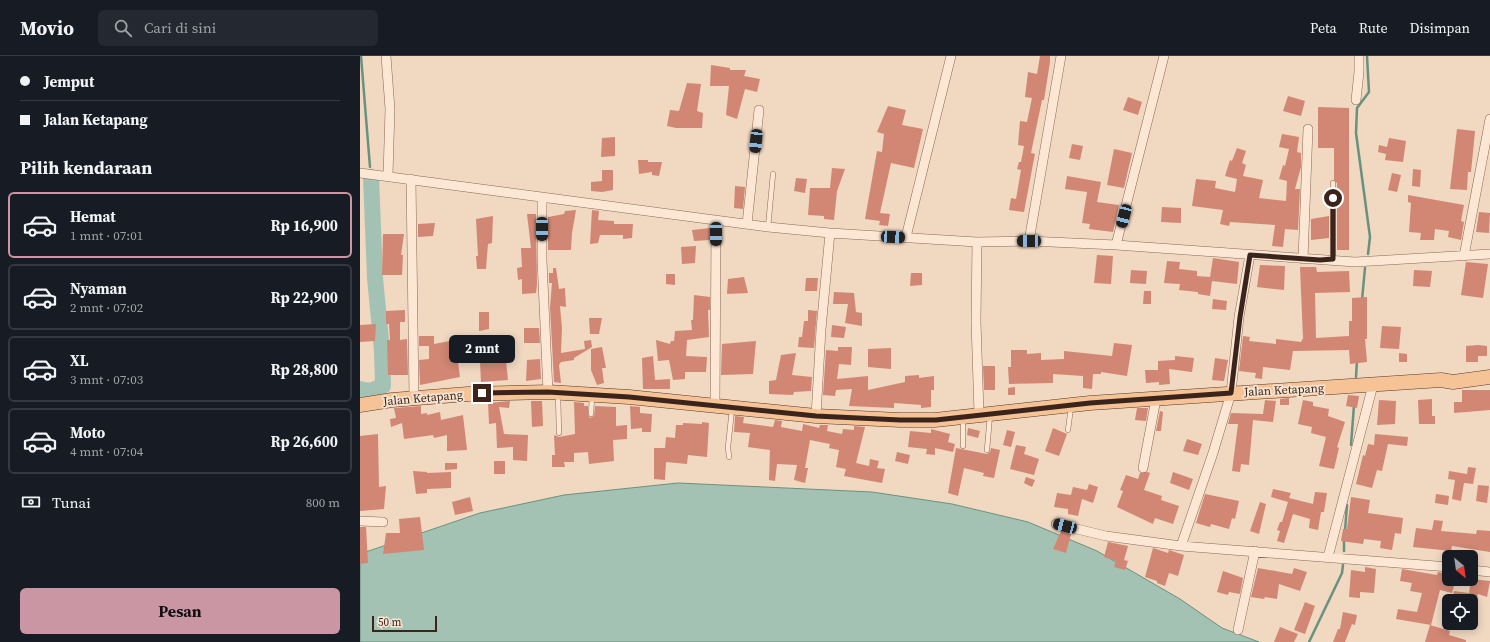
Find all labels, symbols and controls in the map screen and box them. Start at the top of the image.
search box [98,10,378,46]
text: Movio [20,15,74,41]
icon: search [112,17,134,39]
text: Cari di sini [144,17,216,38]
text: Peta [1310,18,1337,38]
text: Rute [1359,18,1388,38]
text: Disimpan [1410,18,1470,38]
text: Jemput [44,71,94,92]
text: Jalan Ketapang [44,109,148,130]
car [749,128,763,154]
text: Pilih kendaraan [20,155,152,180]
route start [1324,189,1342,207]
car [1115,203,1133,229]
text: Hemat [70,206,116,227]
icon: car [22,207,58,243]
text: Rp 16,900 [270,215,338,236]
car [536,217,548,241]
car [710,222,722,246]
text: 1 mnt · 07:01 [70,227,143,244]
car [881,230,905,244]
car [1017,235,1041,247]
text: Nyaman [70,278,127,299]
icon: car [22,279,58,315]
text: Rp 22,900 [270,287,338,308]
text: 2 mnt · 07:02 [70,299,143,316]
callout: 2 mnt [449,335,515,363]
text: 2 mnt [465,340,499,357]
text: XL [70,350,89,371]
icon: car [22,351,58,387]
text: Rp 28,800 [270,359,338,380]
text: 3 mnt · 07:03 [70,371,143,388]
street label: Jalan Ketapang [1243,380,1324,400]
route end [473,384,491,402]
street label: Jalan Ketapang [381,387,464,410]
text: Moto [70,422,105,443]
icon: car [22,423,58,459]
text: Rp 26,600 [270,431,338,452]
text: 4 mnt · 07:04 [70,443,143,460]
icon: cash [20,491,42,513]
text: Tunai [52,492,91,513]
text: 800 m [306,494,340,511]
car [1052,517,1078,535]
north arrow [1442,550,1478,586]
map controls [1442,550,1478,630]
button: Pesan [20,588,340,634]
button: locate [1442,594,1478,630]
scale bar [372,614,437,633]
text: 50 m [378,615,401,630]

